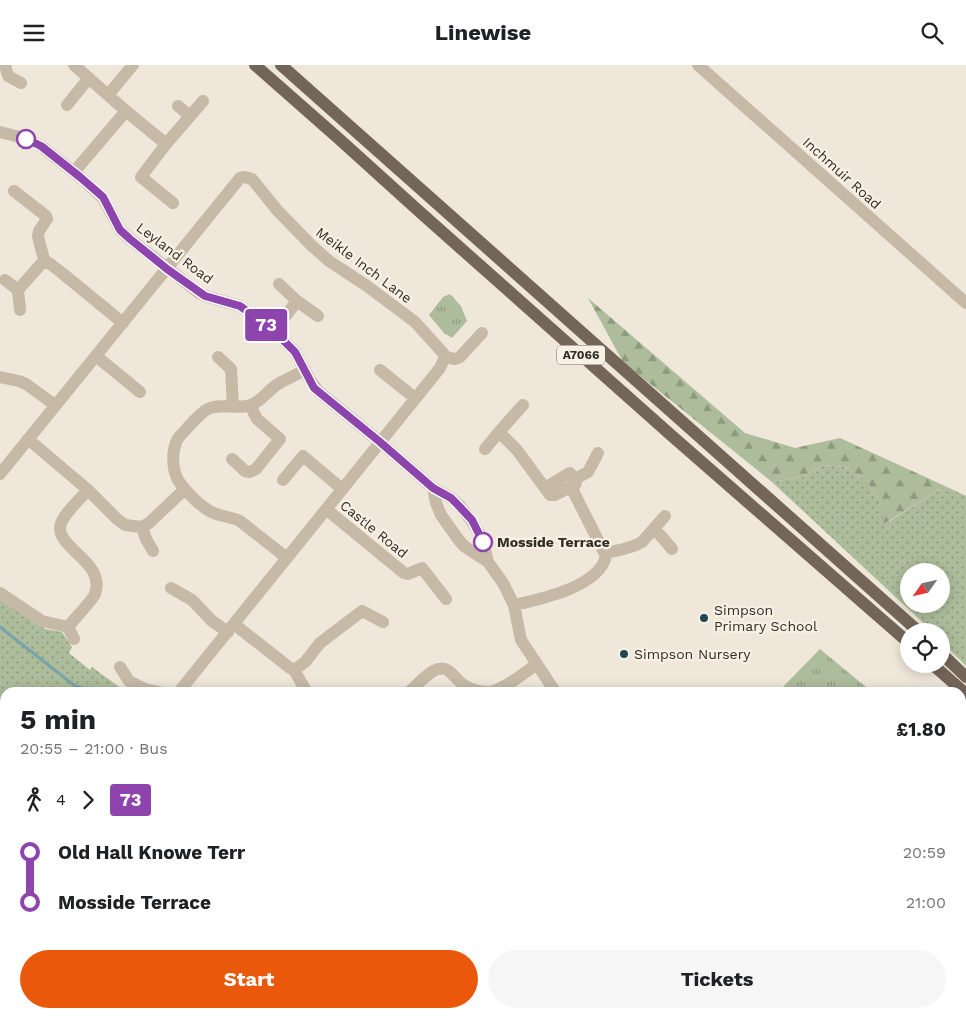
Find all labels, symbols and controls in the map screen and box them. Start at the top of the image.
icon: menu [20,19,48,47]
icon: search [918,19,946,47]
text: Linewise [435,20,531,45]
unlabelled marker [16,129,36,149]
street label: Inchmuir Road [800,134,884,212]
street label: Leyland Road [134,219,216,287]
street label: Meikle Inch Lane [313,224,415,306]
line badge: 73 [244,309,288,341]
text: 73 [255,314,277,335]
road number: A7066 [557,345,605,365]
street label: Castle Road [337,497,411,561]
marker: Mosside Terrace [473,532,493,552]
place label: Mosside Terrace [497,534,610,550]
north arrow [900,563,950,613]
map controls [900,563,950,673]
place label: Simpson Primary School [714,602,818,634]
marker: Simpson Primary School [698,612,710,624]
button: locate [900,623,950,673]
place label: Simpson Nursery [634,646,751,662]
marker: Simpson Nursery [618,648,630,660]
text: 5 min [20,703,96,736]
text: £1.80 [896,718,946,741]
text: 20:55 – 21:00 · Bus [20,739,168,758]
icon: walk [20,786,48,814]
icon: forward [74,786,102,814]
text: 73 [120,789,141,810]
text: 4 [56,790,66,809]
text: Old Hall Knowe Terr [58,841,245,864]
text: 20:59 [903,843,946,862]
text: Mosside Terrace [58,891,211,914]
text: 21:00 [906,893,946,912]
button: Start [20,950,478,1008]
button: Tickets [488,950,946,1008]

